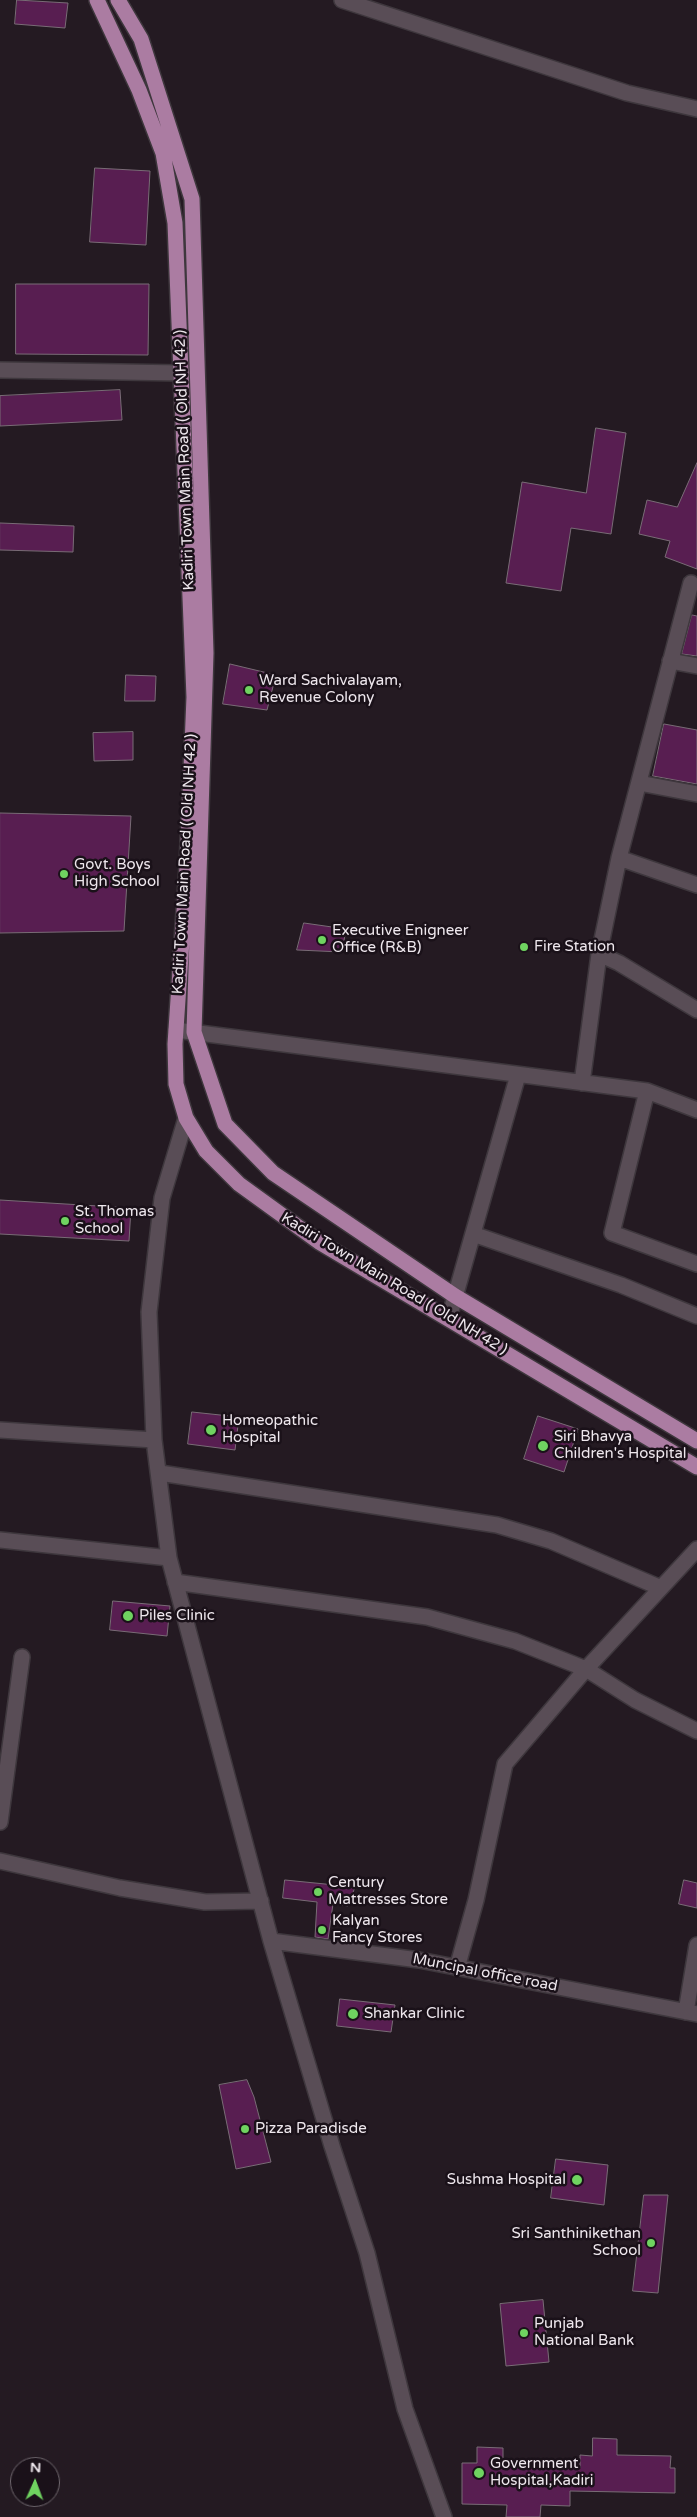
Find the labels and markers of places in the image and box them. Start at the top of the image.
place label: Ward Sachivalayam, Revenue Colony [259,672,402,707]
marker: Ward Sachivalayam, Revenue Colony [243,684,255,696]
place label: Govt. Boys High School [74,856,160,891]
marker: Govt. Boys High School [58,868,70,880]
place label: Executive Enigneer Office (R&B) [332,922,468,957]
marker: Executive Enigneer Office (R&B) [316,934,328,946]
place label: Fire Station [534,938,615,956]
marker: Fire Station [518,941,530,953]
place label: St. Thomas School [75,1203,154,1238]
marker: St. Thomas School [59,1215,71,1227]
place label: Homeopathic Hospital [222,1412,318,1447]
marker: Homeopathic Hospital [204,1423,218,1437]
place label: Siri Bhavya Children's Hospital [554,1428,687,1463]
marker: Siri Bhavya Children's Hospital [536,1439,550,1453]
place label: Piles Clinic [139,1607,215,1625]
marker: Piles Clinic [121,1609,135,1623]
place label: Century Mattresses Store [328,1874,448,1909]
marker: Century Mattresses Store [312,1886,324,1898]
place label: Kalyan Fancy Stores [332,1912,422,1947]
marker: Kalyan Fancy Stores [316,1924,328,1936]
place label: Shankar Clinic [364,2005,465,2023]
marker: Shankar Clinic [346,2007,360,2021]
place label: Pizza Paradisde [255,2120,367,2138]
marker: Pizza Paradisde [239,2123,251,2135]
place label: Sushma Hospital [447,2171,566,2189]
marker: Sushma Hospital [570,2173,584,2187]
place label: Sri Santhinikethan School [511,2225,641,2260]
marker: Sri Santhinikethan School [645,2237,657,2249]
place label: Punjab National Bank [534,2315,634,2350]
marker: Punjab National Bank [518,2327,530,2339]
place label: Government Hospital,Kadiri [490,2455,594,2490]
marker: Government Hospital,Kadiri [472,2466,486,2480]

